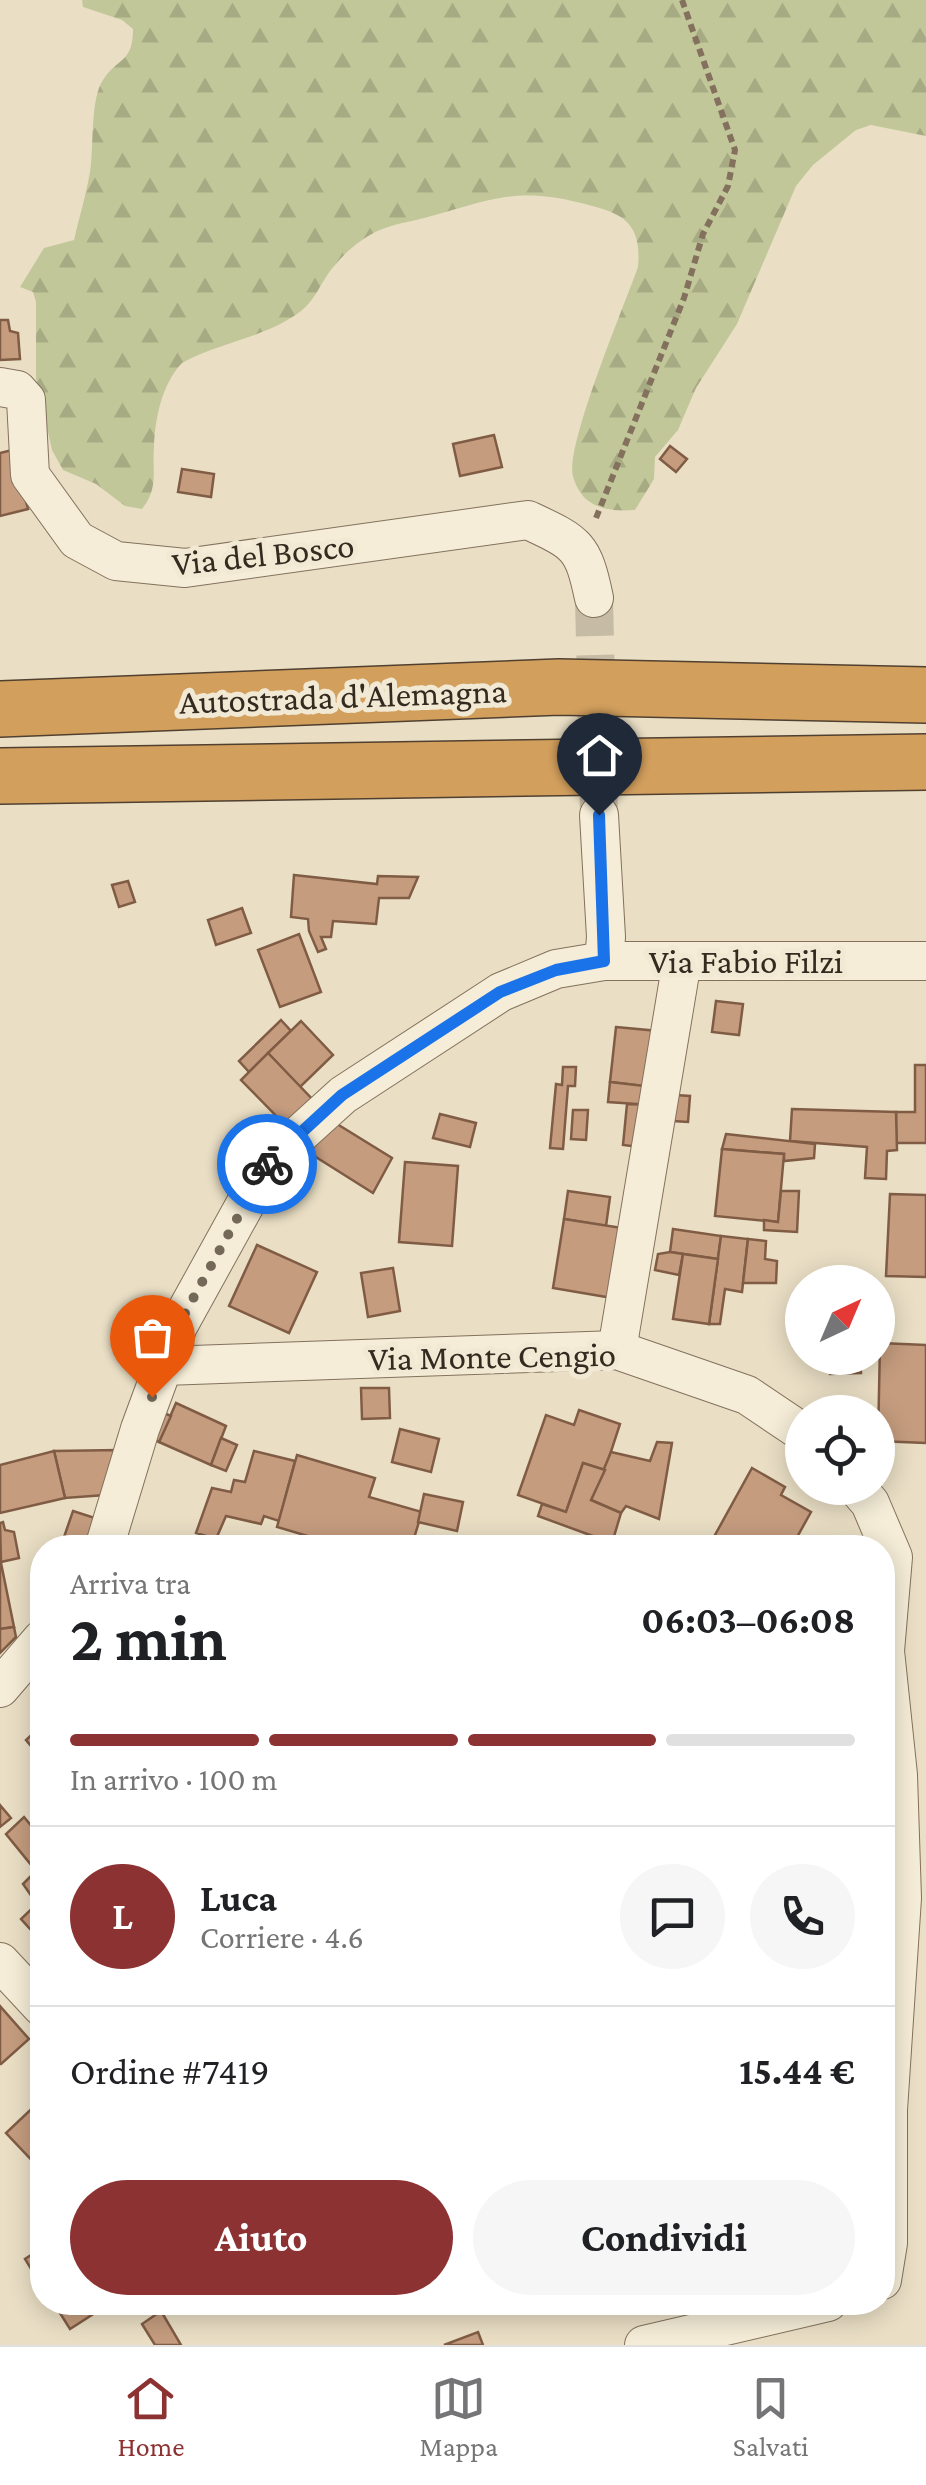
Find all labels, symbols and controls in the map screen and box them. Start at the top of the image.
street label: Via del Bosco [170,526,356,583]
street label: Autostrada d'Alemagna [178,671,508,722]
pin [557,713,642,816]
icon: home [572,728,627,783]
street label: Via Fabio Filzi [649,942,843,981]
courier [217,1114,317,1214]
icon: bike [240,1137,295,1192]
north arrow [785,1265,895,1375]
map controls [785,1265,895,1505]
pin [110,1295,195,1398]
icon: bag [125,1310,180,1365]
street label: Via Monte Cengio [368,1335,616,1378]
button: locate [785,1395,895,1505]
text: Arriva tra [70,1565,191,1601]
text: 06:03–06:08 [641,1599,855,1641]
text: 2 min [70,1602,227,1674]
text: In arrivo · 100 m [70,1761,277,1797]
button: chat [620,1864,725,1969]
button: phone [750,1864,855,1969]
text: Luca [200,1877,277,1919]
text: L [112,1895,133,1937]
text: Corriere · 4.6 [200,1919,364,1955]
text: Ordine #7419 [70,2050,269,2092]
text: 15.44 € [739,2050,855,2092]
button: Aiuto [70,2180,453,2295]
button: Condividi [473,2180,855,2295]
tab: Home [117,2371,185,2462]
tab: Mappa [419,2371,498,2462]
tab: Salvati [733,2371,809,2462]

